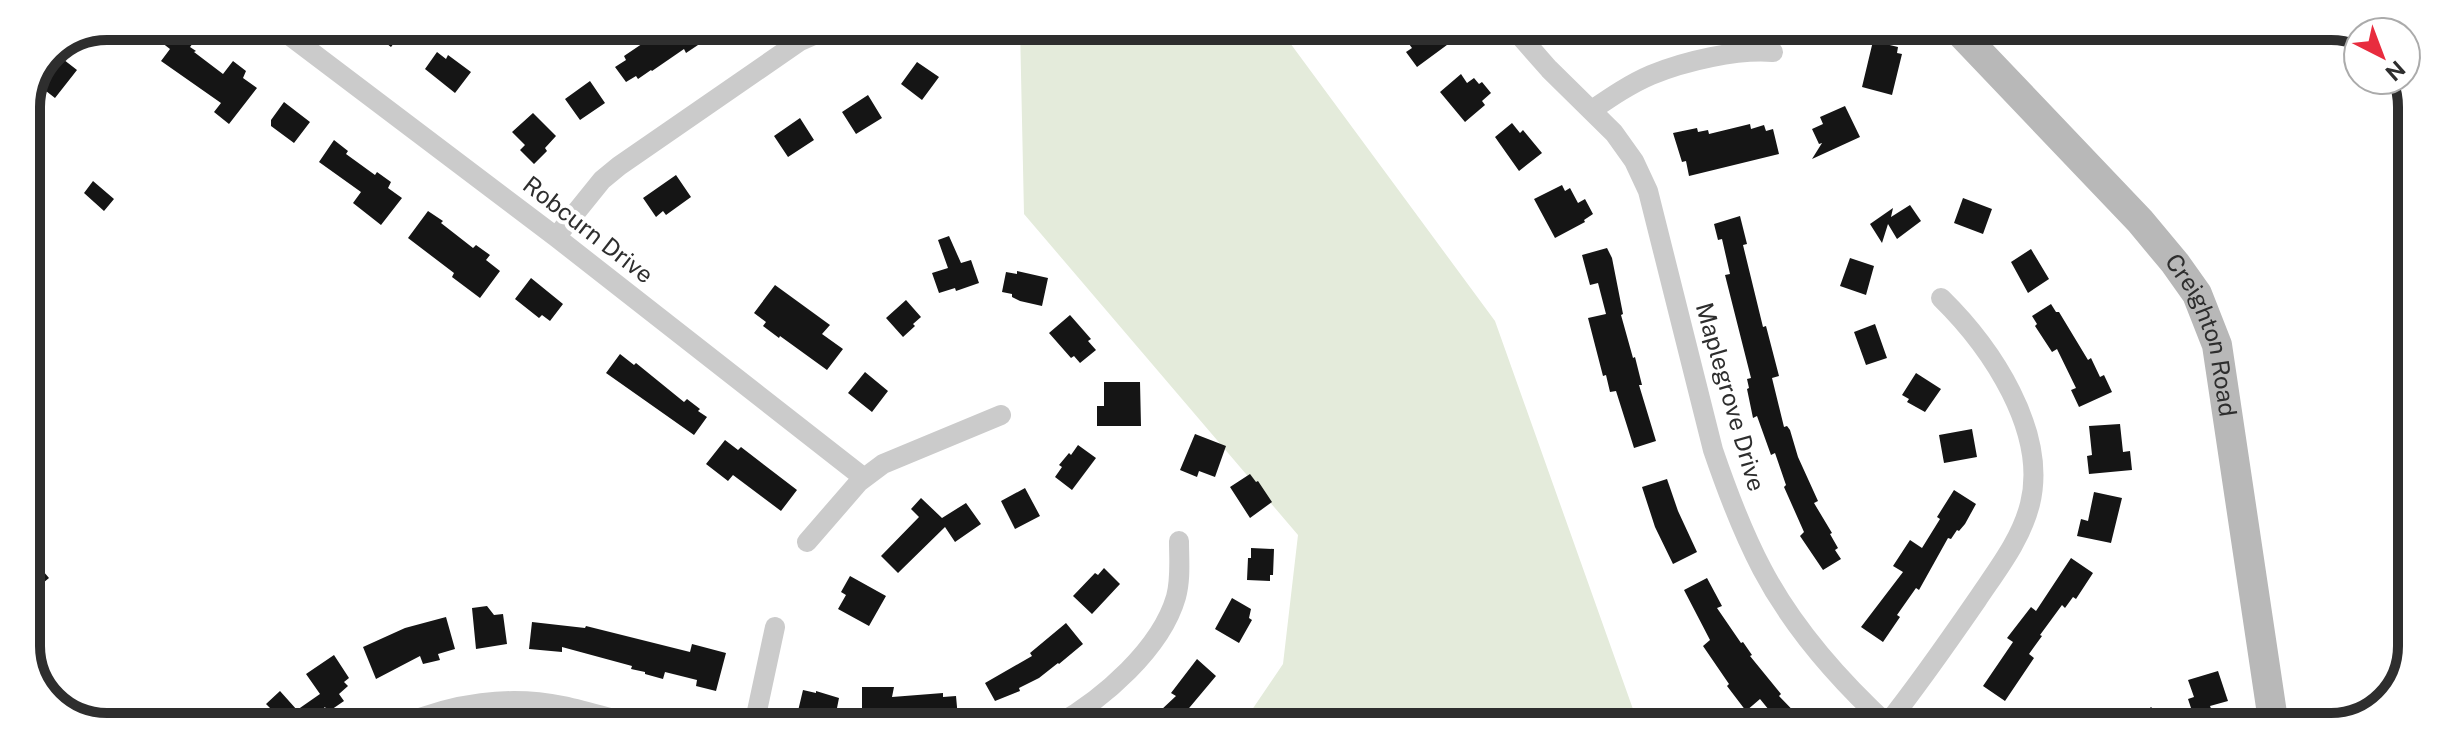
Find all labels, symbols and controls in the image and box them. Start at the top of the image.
north arrow [2342,16,2422,96]
text: N [2380,55,2410,86]
street label: Robcurn Drive [518,170,659,289]
street label: Creighton Road [2160,248,2242,418]
street label: Maplegrove Drive [1691,299,1771,494]

